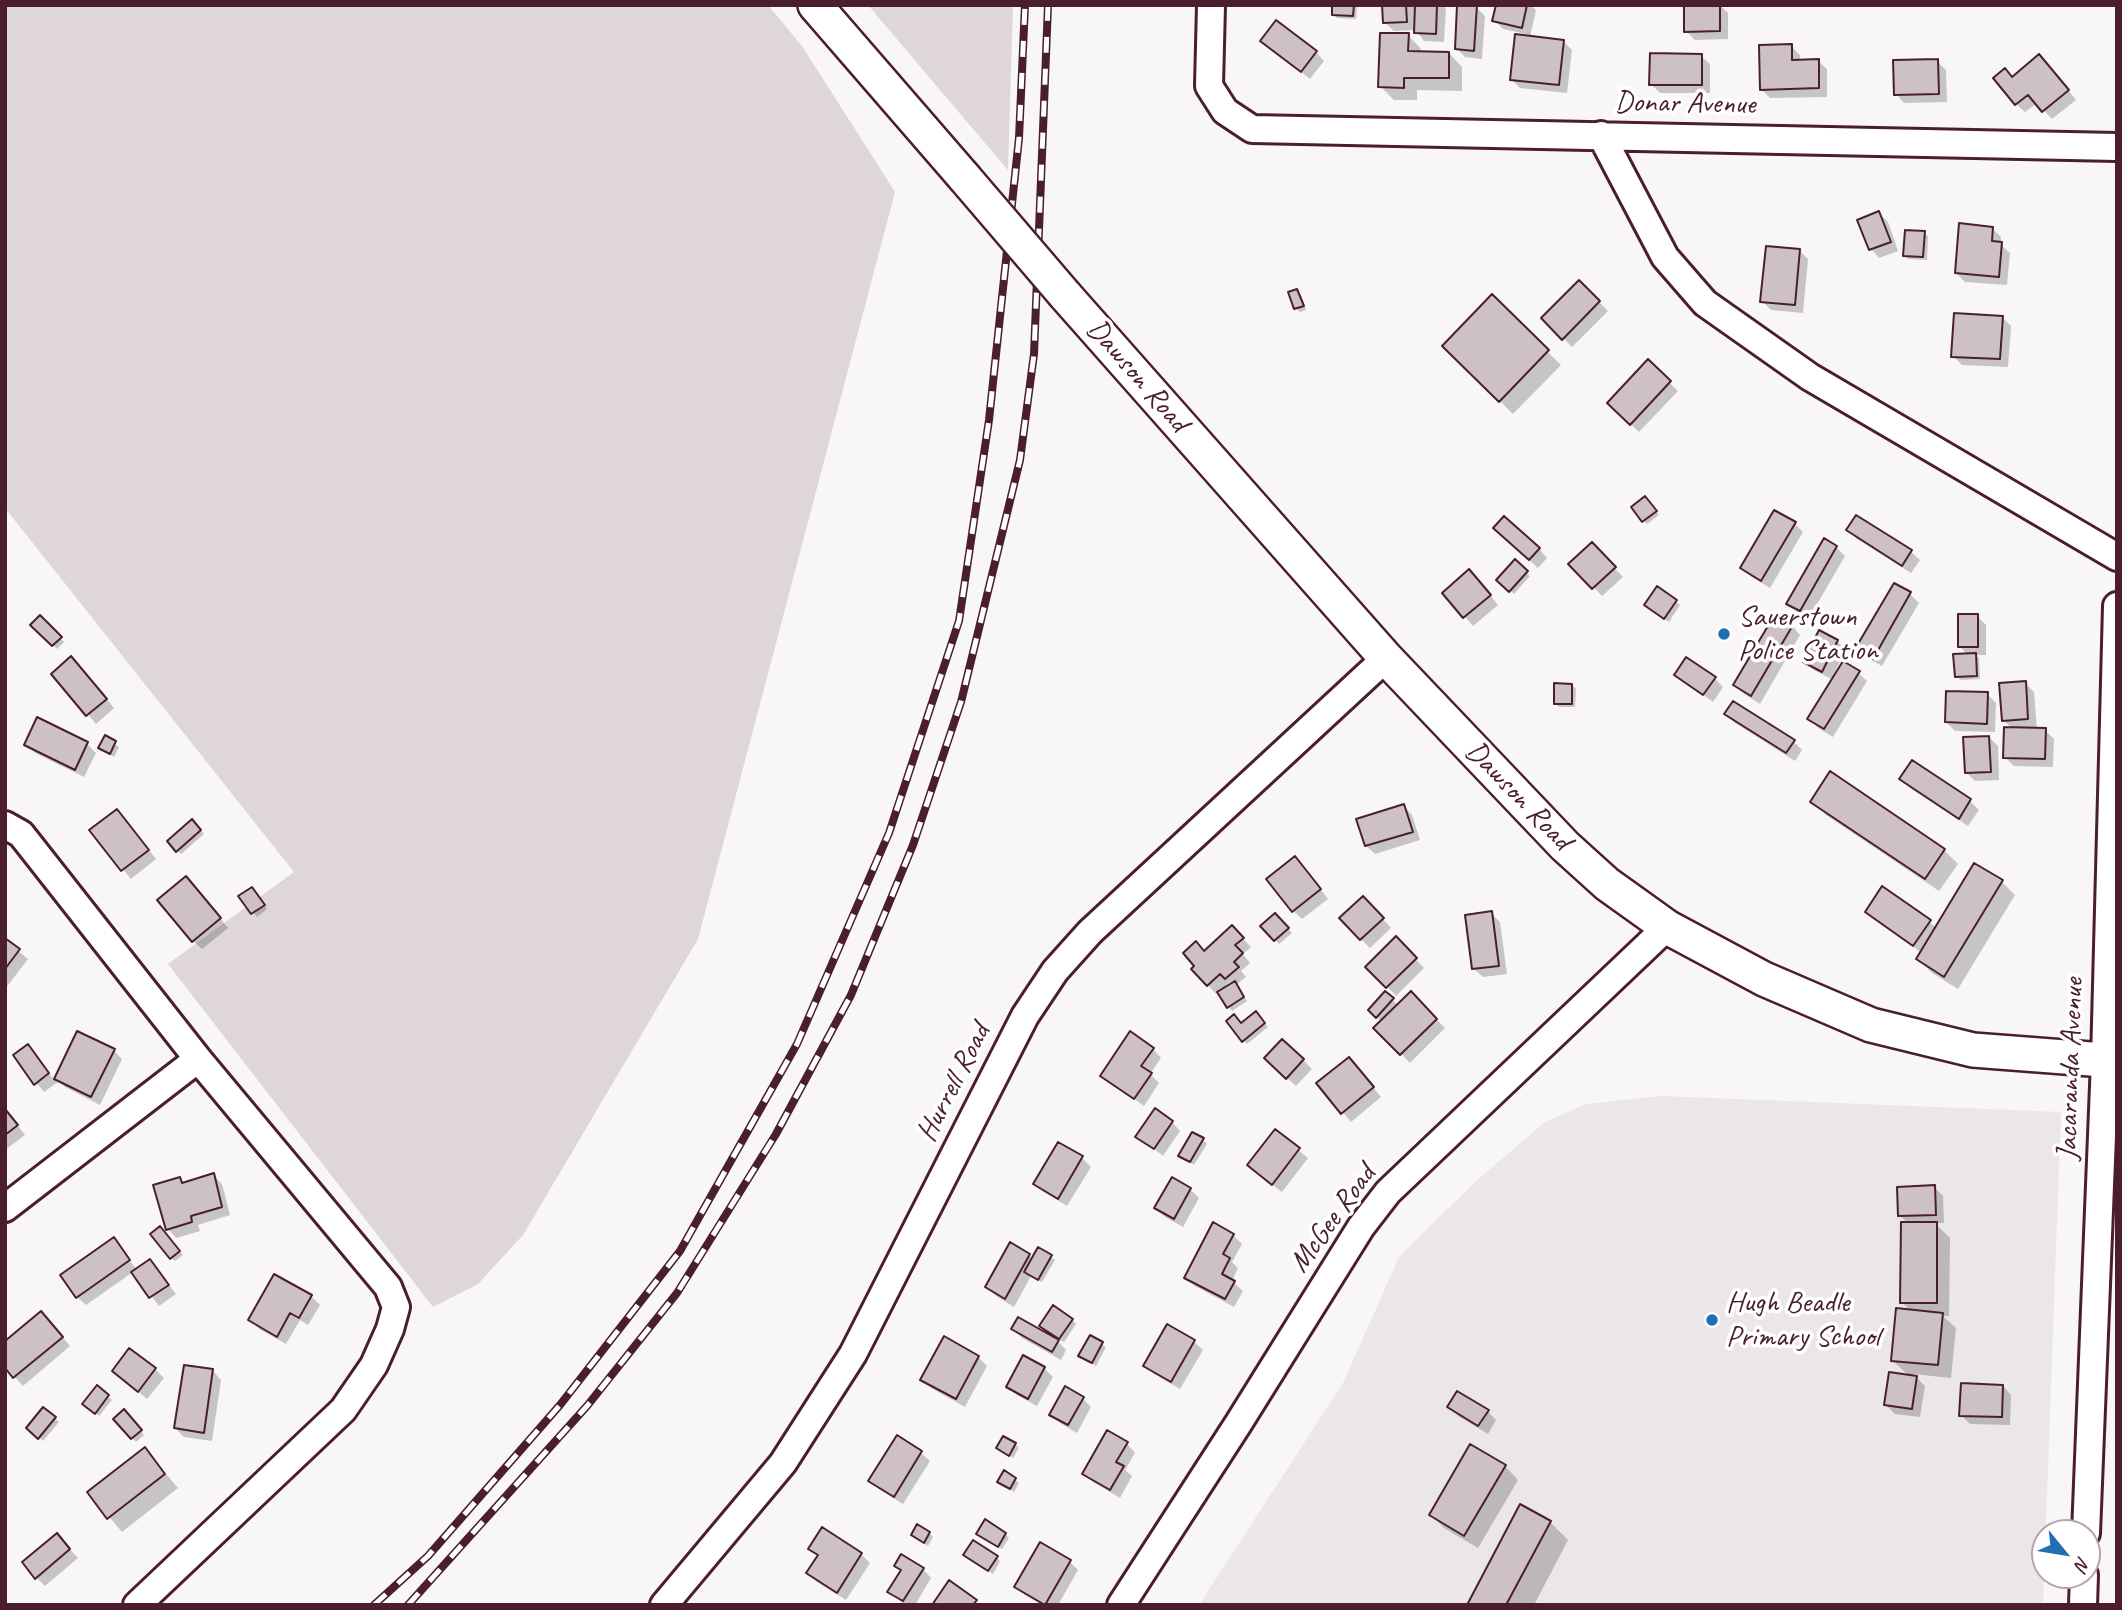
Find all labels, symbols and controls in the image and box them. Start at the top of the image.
street label: Donar Avenue [1614,85,1756,123]
street label: Dawson Road [1078,312,1196,440]
place label: Sauerstown Police Station [1738,599,1878,670]
marker: Sauerstown Police Station [1716,626,1732,642]
street label: Dawson Road [1457,734,1579,858]
street label: Jacaranda Avenue [2050,977,2092,1161]
street label: Hurrell Road [909,1018,999,1148]
street label: McGee Road [1282,1158,1384,1280]
place label: Hugh Beadle Primary School [1726,1285,1880,1356]
marker: Hugh Beadle Primary School [1704,1312,1720,1328]
north arrow [2031,1519,2101,1589]
text: N [2069,1552,2096,1575]

